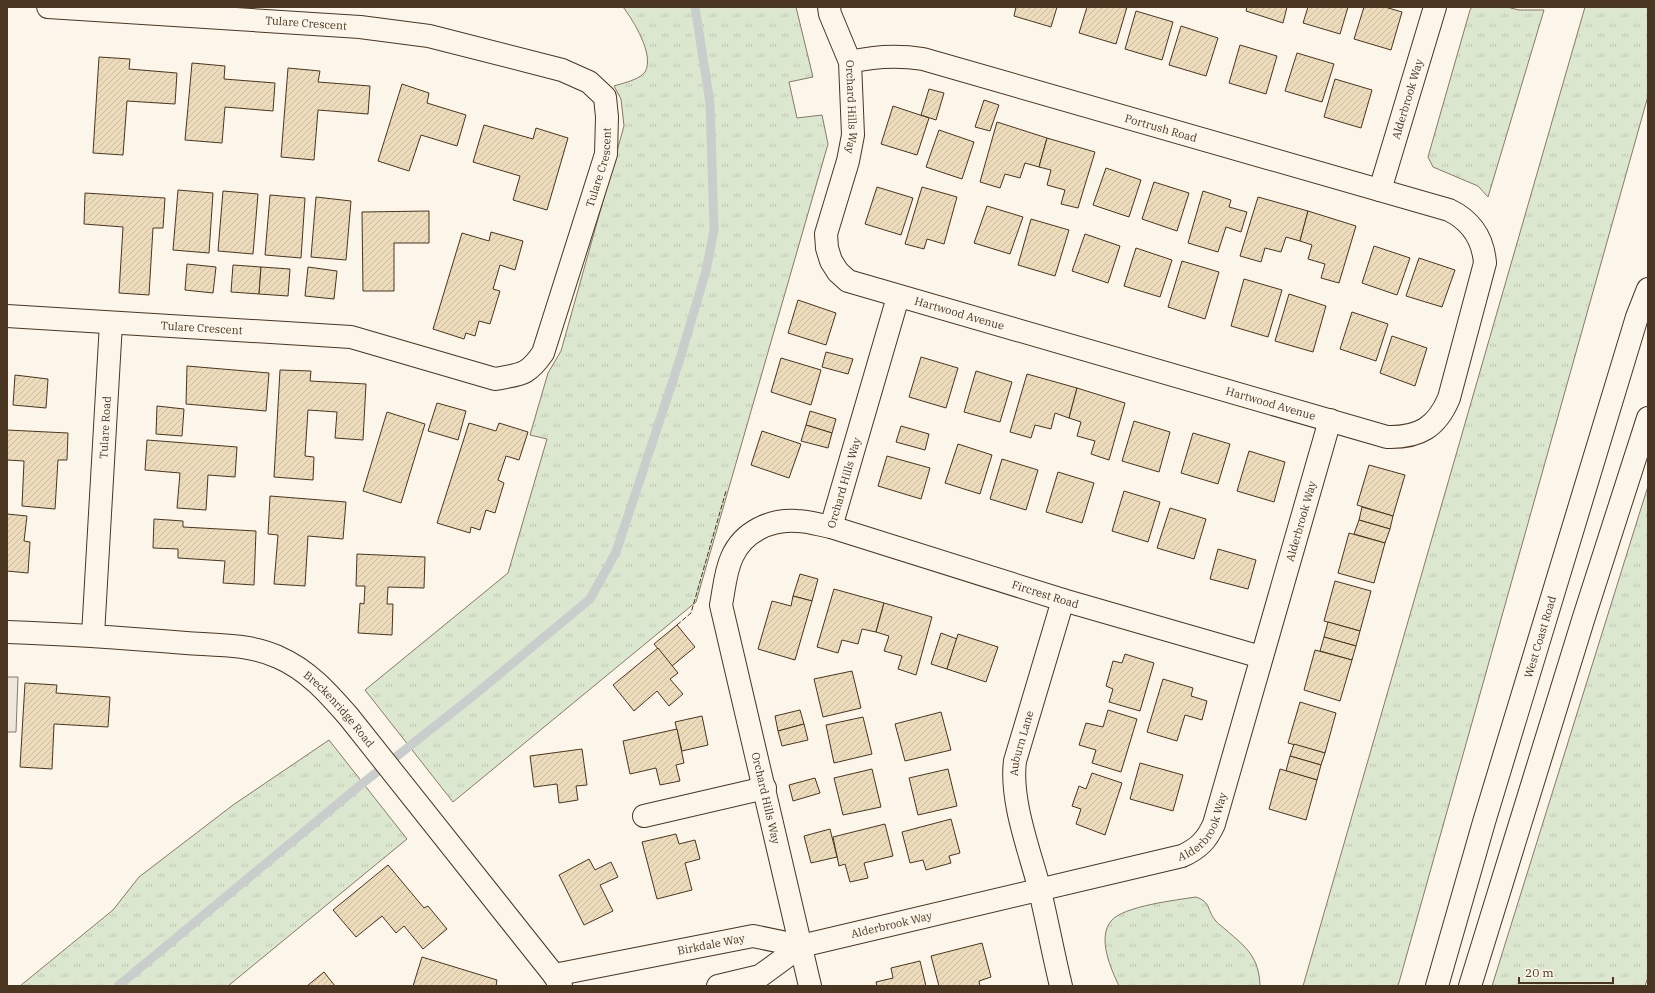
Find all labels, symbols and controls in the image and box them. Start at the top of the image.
street label: Tulare Crescent [265,13,347,33]
street label: Alderbrook Way [1389,57,1426,141]
street label: Orchard Hills Way [843,60,860,155]
street label: Portrush Road [1123,111,1199,145]
street label: Tulare Crescent [583,127,614,209]
street label: Hartwood Avenue [913,294,1006,333]
street label: Tulare Crescent [160,318,243,337]
street label: Hartwood Avenue [1224,384,1317,423]
street label: Tulare Road [96,395,114,459]
street label: Orchard Hills Way [824,436,864,530]
street label: Alderbrook Way [1283,479,1319,563]
street label: Fircrest Road [1010,577,1081,611]
street label: West Coast Road [1521,594,1559,680]
street label: Breckenridge Road [301,668,377,750]
street label: Auburn Lane [1007,709,1037,776]
street label: Orchard Hills Way [749,751,783,845]
street label: Alderbrook Way [1177,791,1230,864]
street label: Alderbrook Way [850,908,934,941]
street label: Birkdale Way [676,931,746,958]
scale bar [1519,959,1613,985]
text: 20 m [1525,965,1554,980]

